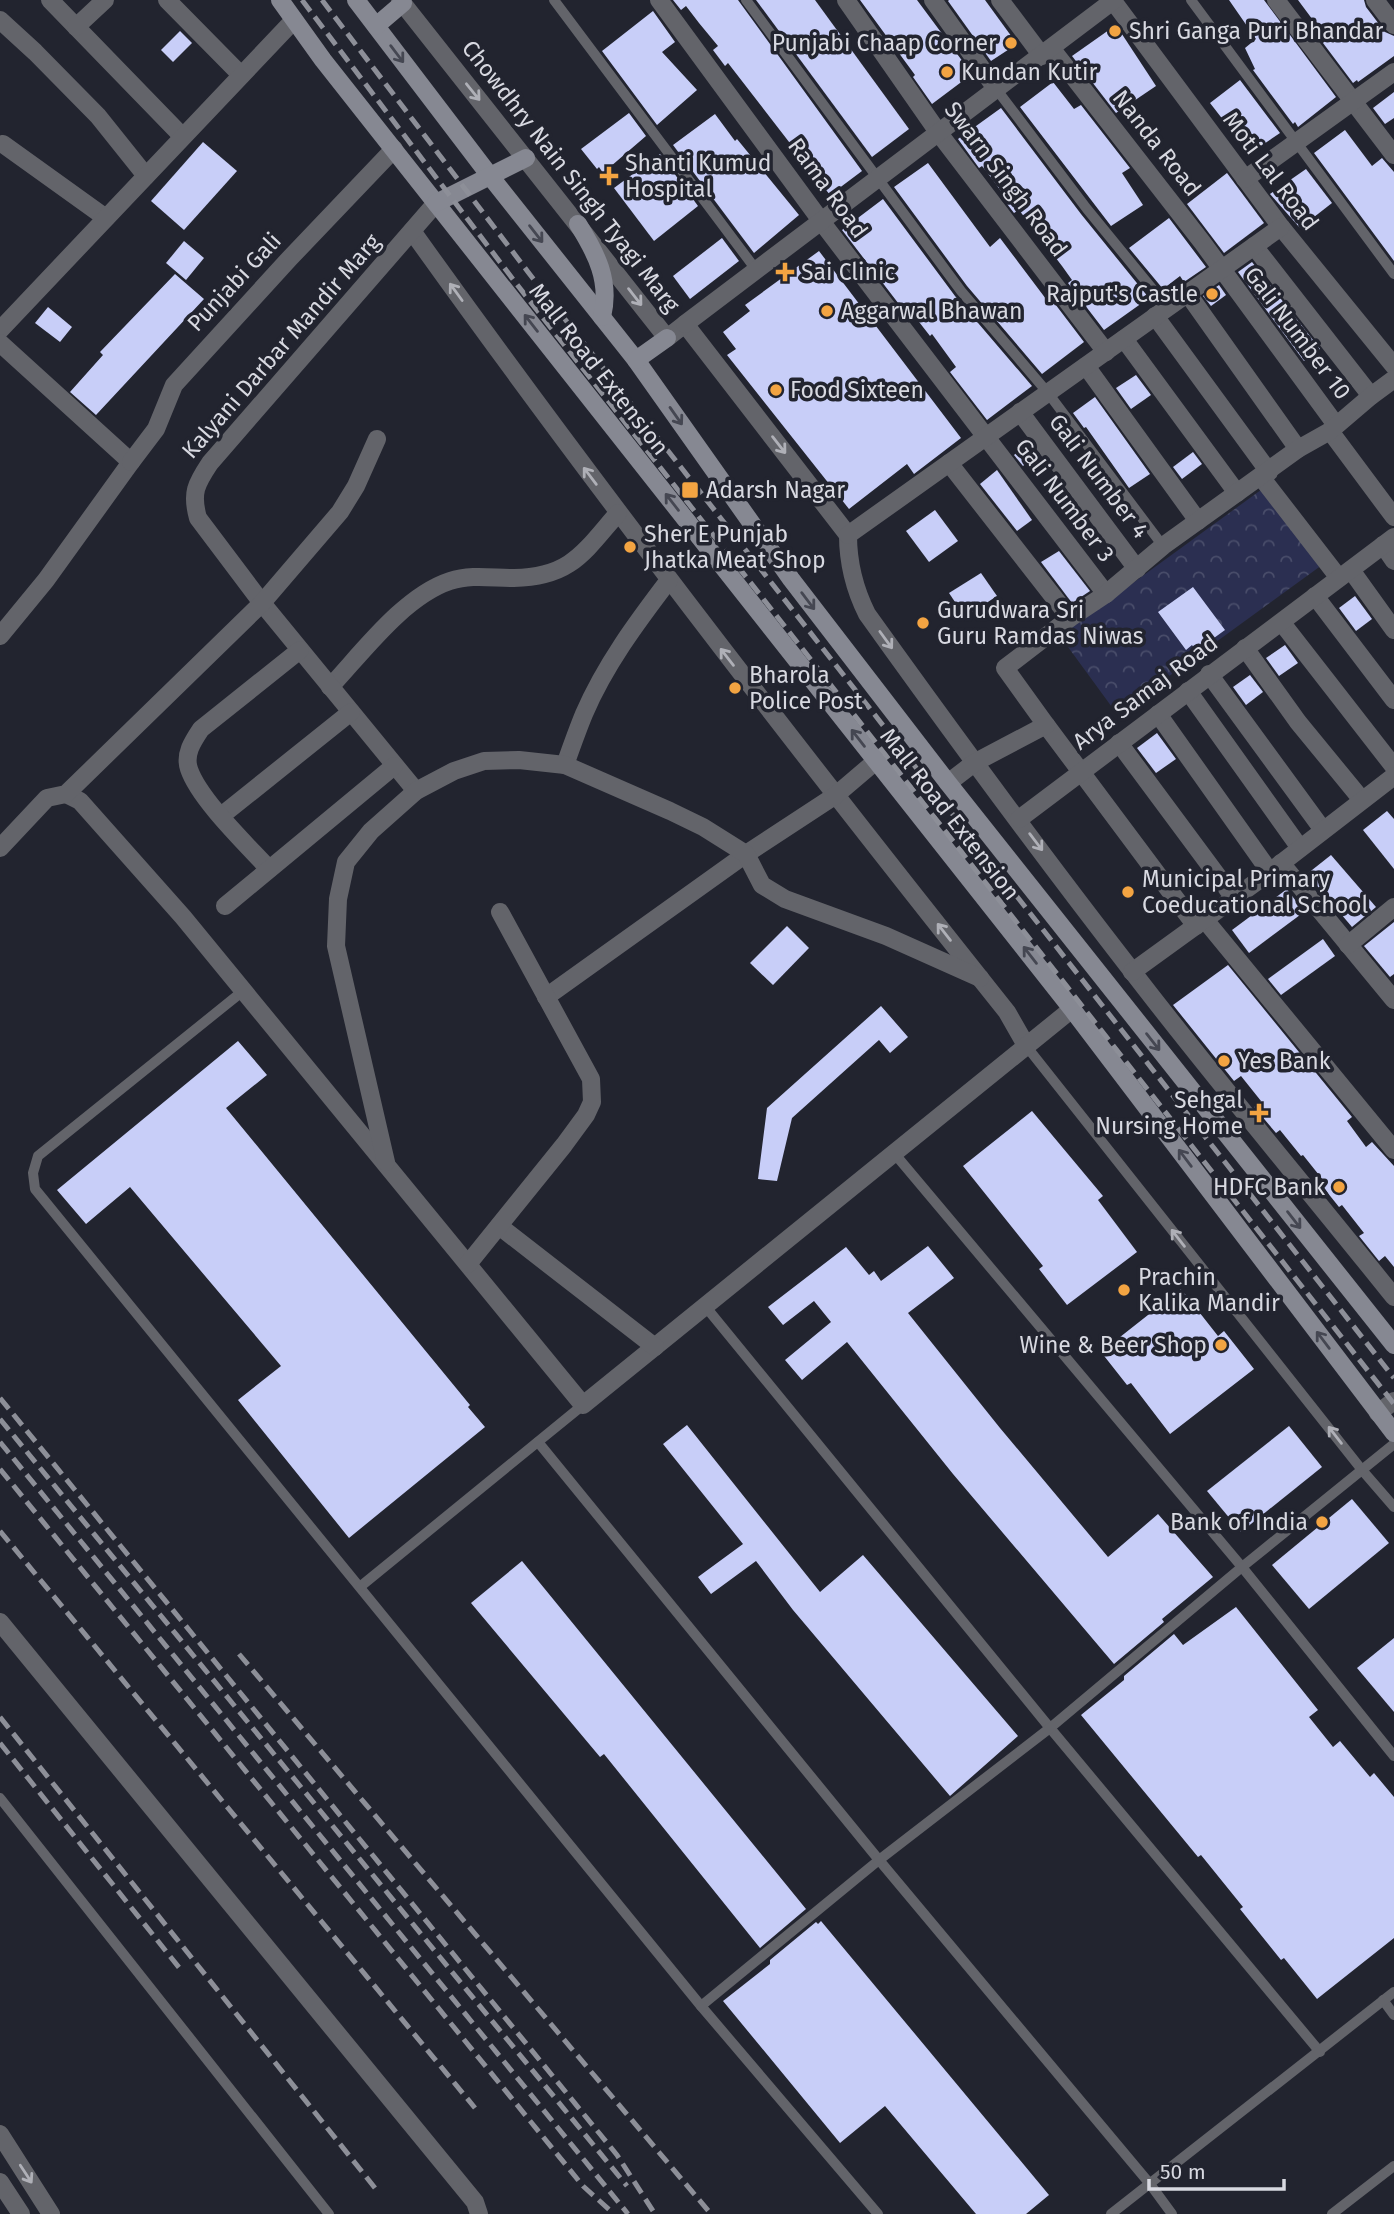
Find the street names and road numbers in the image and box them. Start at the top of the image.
street label: Chowdhry Nain Singh Tyagi Marg [456,34,686,318]
street label: Nanda Road [1107,84,1207,202]
street label: Swarn Singh Road [939,96,1073,262]
street label: Moti Lal Road [1217,106,1325,236]
street label: Rama Road [782,132,874,244]
street label: Punjabi Gali [181,227,287,337]
street label: Kalyani Darbar Mandir Marg [176,228,386,464]
street label: Gali Number 10 [1239,261,1357,405]
street label: Mall Road Extension [523,277,675,461]
street label: Gali Number 4 [1043,408,1155,544]
street label: Gali Number 3 [1009,433,1121,567]
street label: Arya Samaj Road [1067,628,1223,756]
street label: Mall Road Extension [874,722,1026,906]

